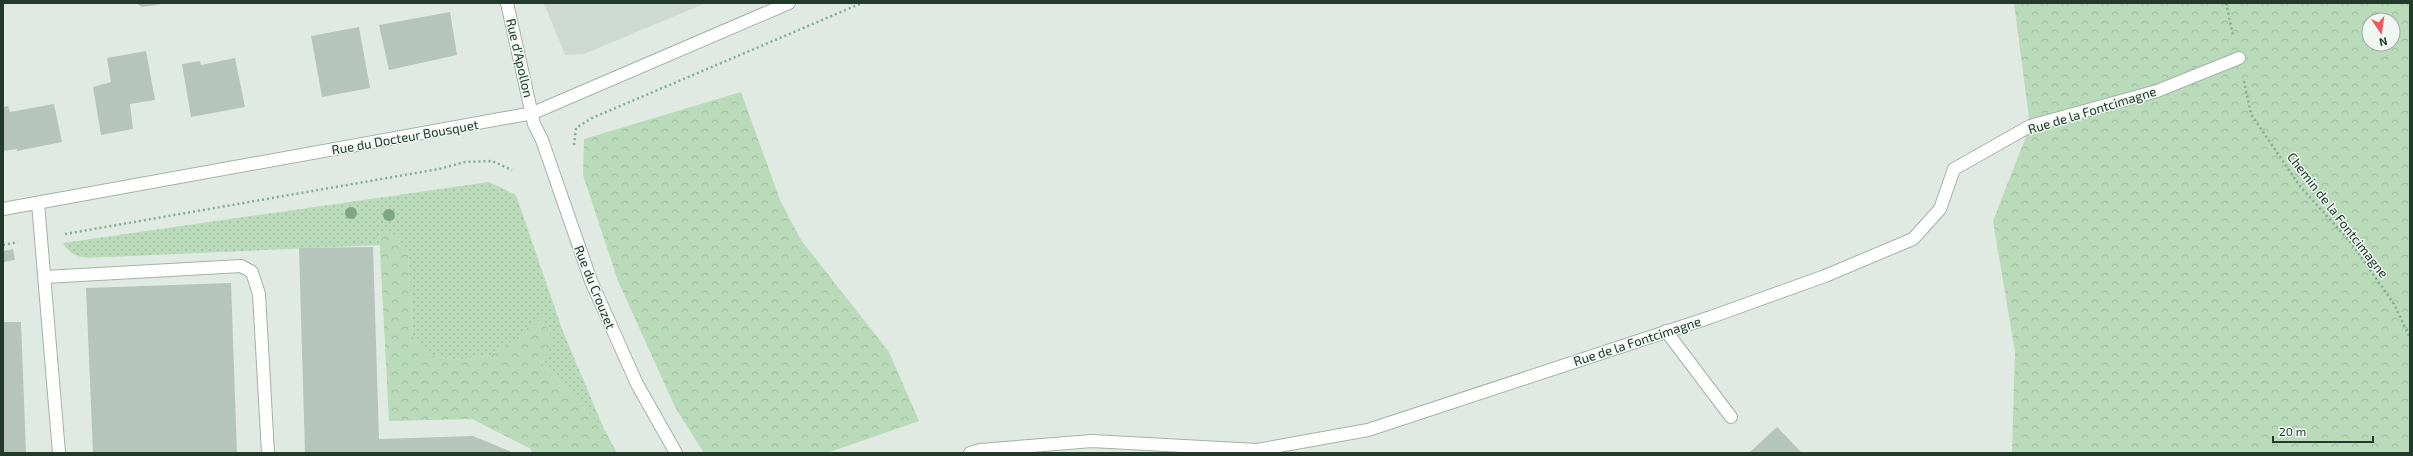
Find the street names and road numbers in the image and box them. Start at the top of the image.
street label: Rue d'Apollon [503,17,537,99]
street label: Rue de la Fontcimagne [2026,83,2158,137]
street label: Rue du Docteur Bousquet [330,116,480,158]
street label: Chemin de la Fontcimagne [2284,149,2392,281]
street label: Rue du Crouzet [571,243,619,331]
street label: Rue de la Fontcimagne [1571,313,1703,369]

